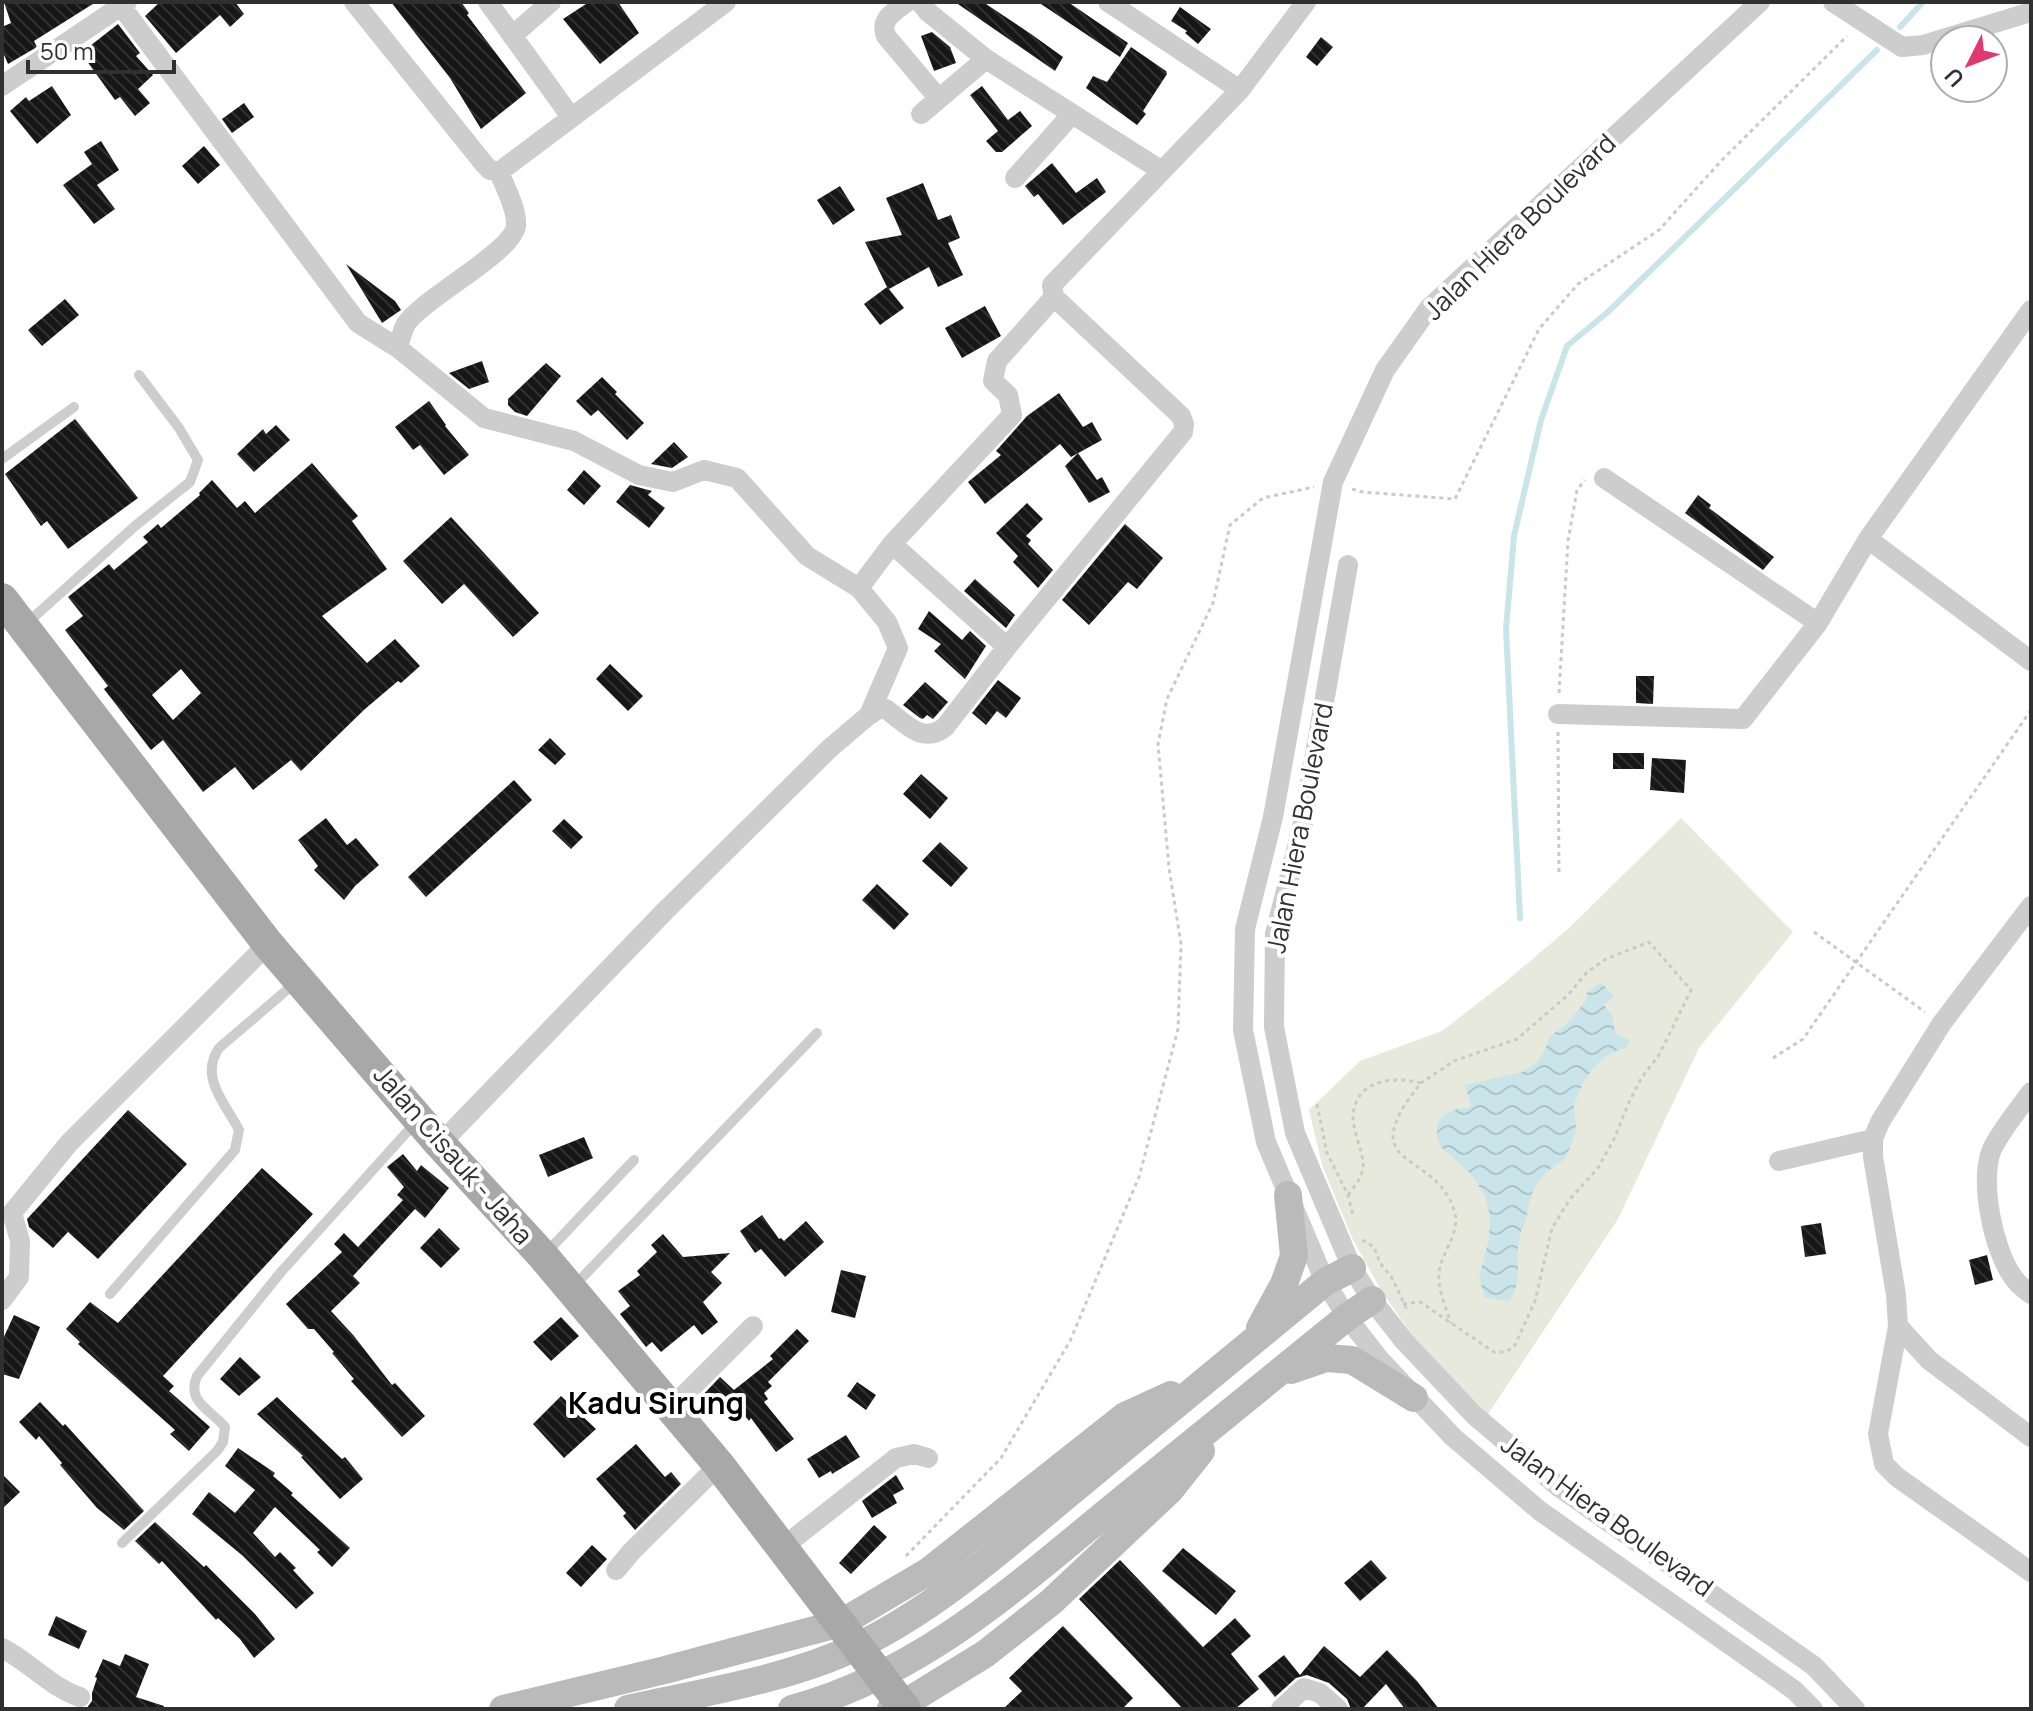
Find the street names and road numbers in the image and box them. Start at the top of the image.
street label: Jalan Hiera Boulevard [1415,125,1623,327]
street label: Jalan Hiera Boulevard [1257,700,1341,956]
street label: Jalan Cisauk - Jaha [366,1057,542,1252]
street label: Jalan Hiera Boulevard [1494,1426,1721,1604]

